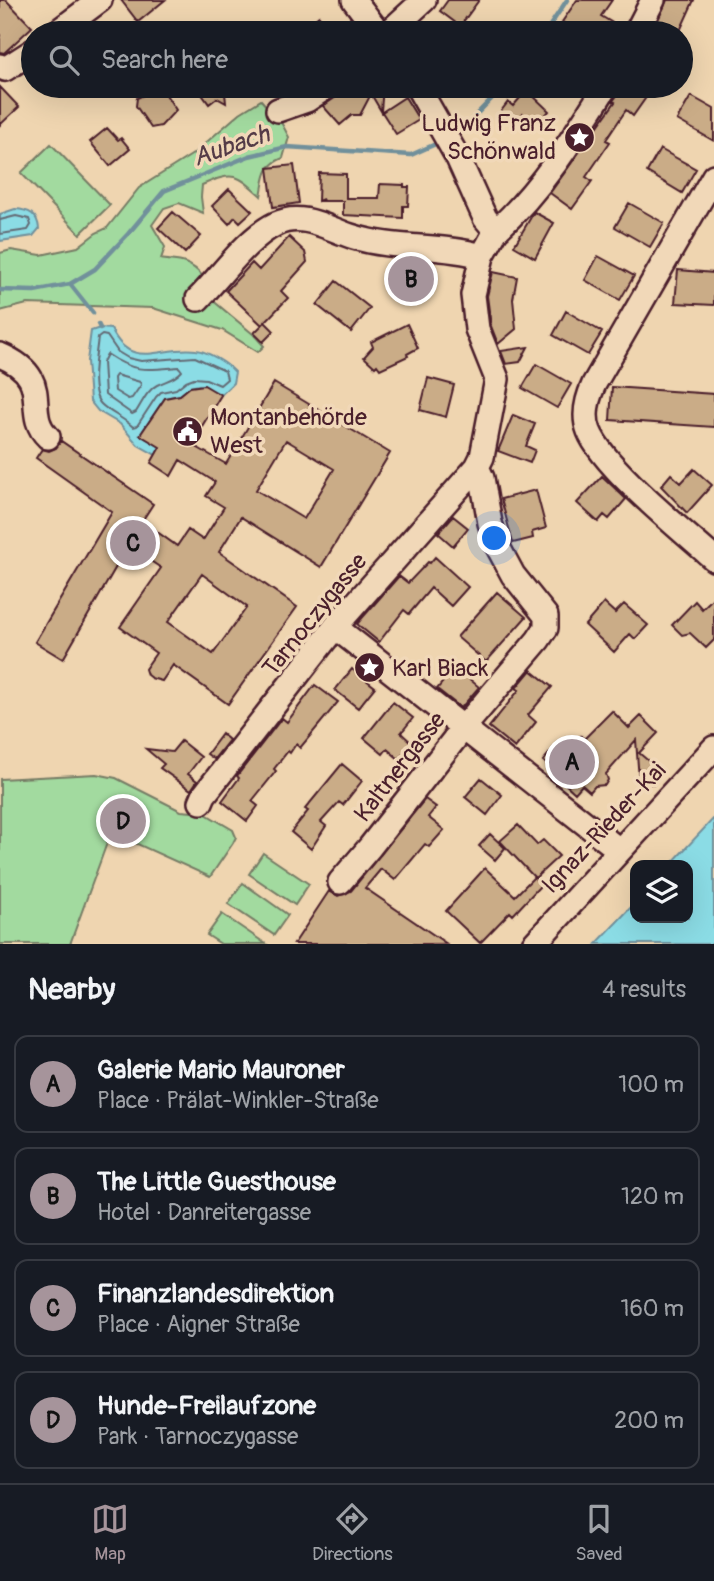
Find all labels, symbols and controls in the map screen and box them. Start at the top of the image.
search box [21,21,693,98]
icon: search [45,41,83,79]
text: Search here [101,44,228,76]
place label: Ludwig Franz Schönwald [421,109,556,166]
water label: Aubach [188,117,275,174]
place icon: Ludwig Franz Schönwald [562,120,596,154]
pin: B [388,253,434,305]
place label: Montanbehörde West [210,403,367,460]
public building icon: Montanbehörde West [170,414,204,448]
pin: C [110,517,156,569]
your location [477,521,511,555]
street label: Tarnoczygasse [257,547,374,682]
place icon: Karl Biack [352,651,386,685]
place label: Karl Biack [392,654,488,683]
street label: Kaltnergasse [348,706,452,828]
pin: A [549,736,595,788]
street label: Ignaz-Rieder-Kai [536,756,672,900]
pin: D [100,795,146,847]
map controls [630,860,693,923]
button: layers [630,860,693,923]
text: Nearby [28,971,115,1008]
text: 4 results [602,975,686,1004]
text: Galerie Mario Mauroner [97,1054,345,1086]
text: A [46,1070,60,1099]
text: 100 m [618,1070,684,1099]
text: Place · Prälat-Winkler-Straße [97,1086,379,1115]
text: The Little Guesthouse [97,1166,336,1198]
text: B [46,1182,60,1211]
text: 120 m [621,1182,684,1211]
text: Hotel · Danreitergasse [97,1198,311,1227]
text: Finanzlandesdirektion [97,1278,334,1310]
text: C [46,1294,60,1323]
text: 160 m [620,1294,684,1323]
text: Place · Aigner Straße [97,1310,300,1339]
text: Hunde-Freilaufzone [97,1390,316,1422]
text: D [46,1406,60,1435]
text: 200 m [614,1406,684,1435]
text: Park · Tarnoczygasse [97,1422,298,1451]
tab: Map [91,1500,129,1566]
tab: Directions [312,1500,393,1566]
tab: Saved [575,1500,623,1566]

